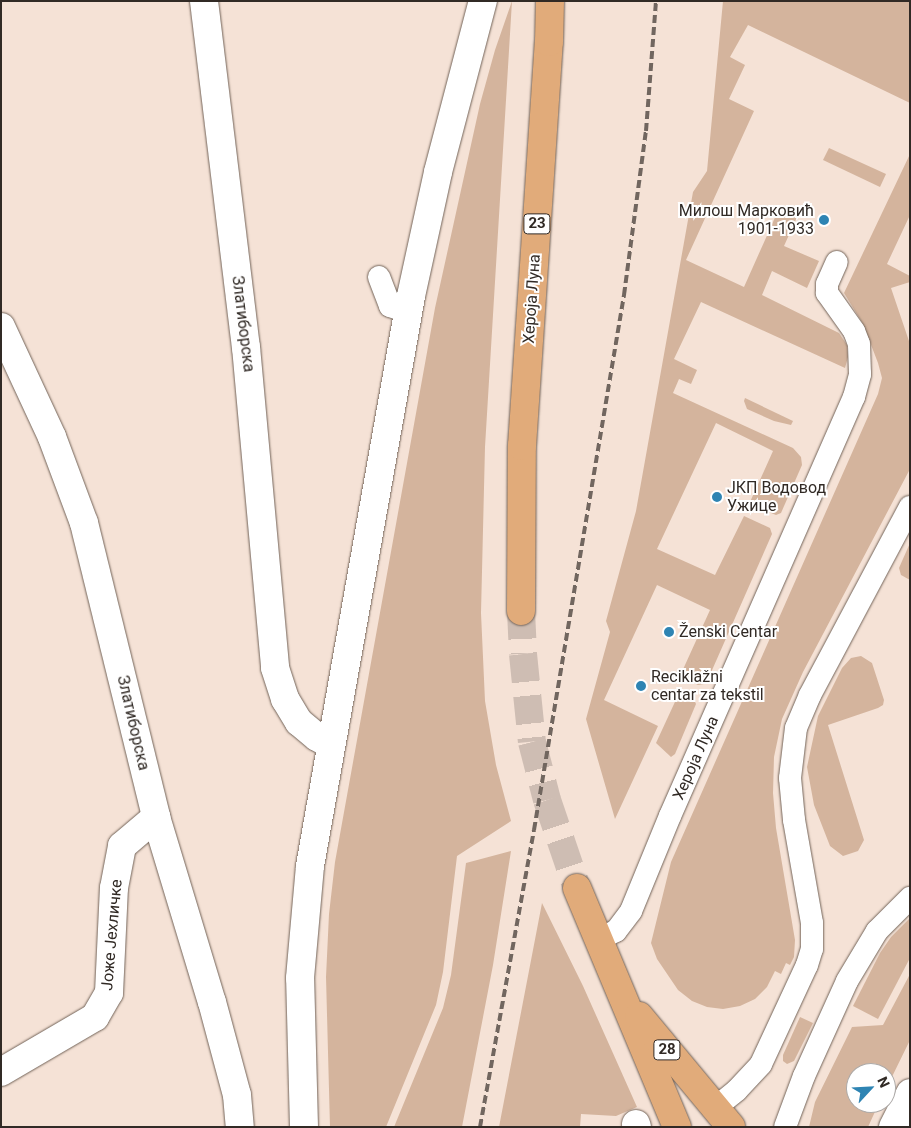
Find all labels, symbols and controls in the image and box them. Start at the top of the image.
place label: Милош Марковић 1901-1933 [679,201,814,239]
road number: 23 [523,212,551,236]
marker: Милош Марковић 1901-1933 [818,214,830,226]
street label: Хероја Луна [519,254,545,344]
street label: Златиборска [228,275,258,373]
place label: ЈКП Водовод Ужице [727,478,826,516]
marker: ЈКП Водовод Ужице [711,491,723,503]
place label: Ženski Centar [679,622,777,642]
marker: Ženski Centar [663,626,675,638]
place label: Reciklažni centar za tekstil [651,667,764,705]
street label: Златиборска [113,674,153,772]
marker: Reciklažni centar za tekstil [635,680,647,692]
street label: Хероја Луна [669,713,723,803]
street label: Јоже Јехличке [98,878,126,992]
road number: 28 [653,1038,681,1062]
north arrow [846,1063,896,1113]
text: N [874,1074,893,1090]

